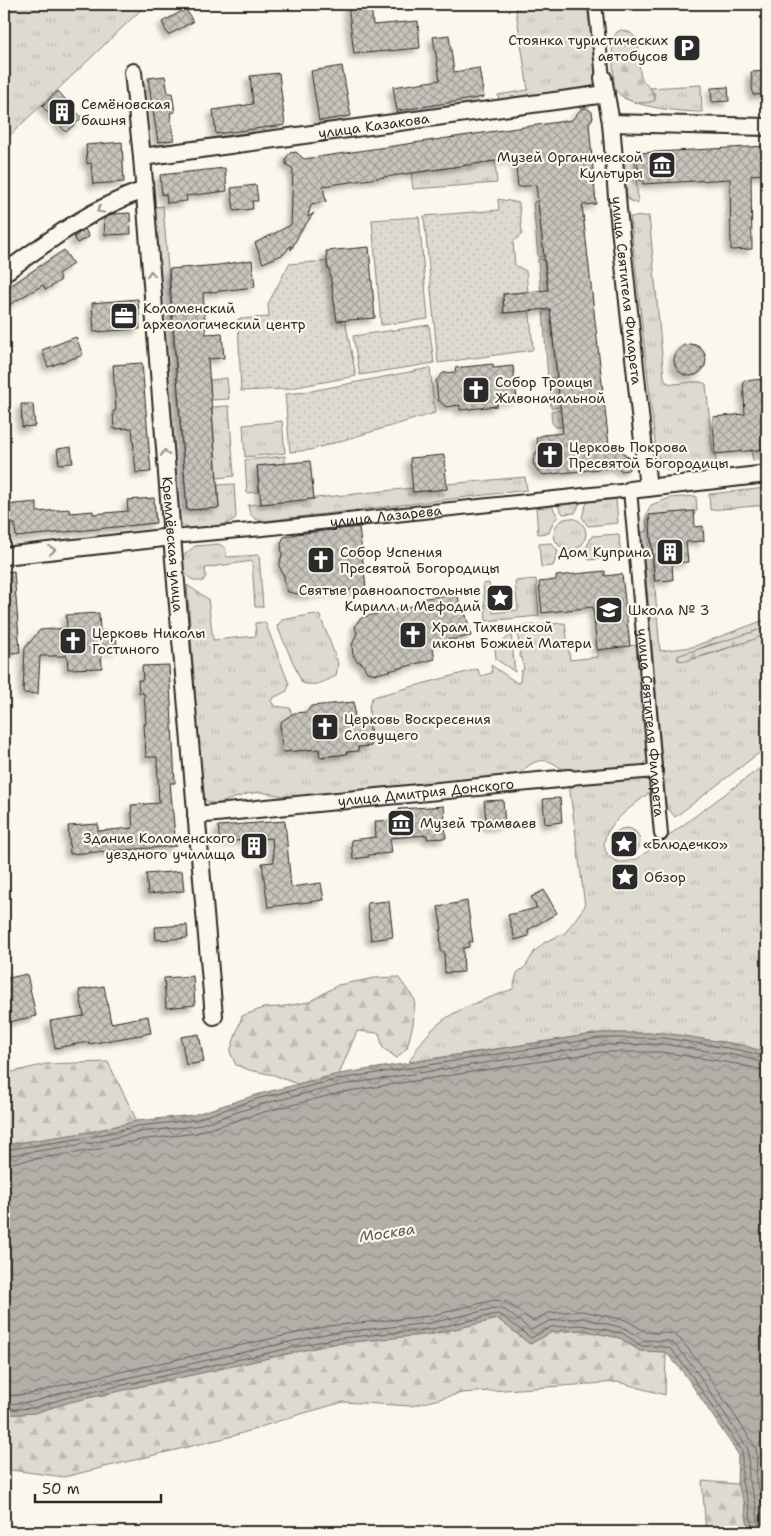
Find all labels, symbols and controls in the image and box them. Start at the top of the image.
place label: Стоянка туристических автобусов [508,31,668,65]
parking icon: Стоянка туристических автобусов [672,33,702,63]
place label: Семёновская башня [81,95,171,129]
building icon: Семёновская башня [47,97,77,127]
street label: улица Казакова [317,109,431,142]
place label: Музей Органической Культуры [497,148,643,182]
museum icon: Музей Органической Культуры [647,150,677,180]
street label: улица Святителя Филарета [608,196,646,386]
one-way arrow [96,204,105,214]
one-way arrow [145,270,156,278]
place label: Коломенский археологический центр [143,299,306,333]
office icon: Коломенский археологический центр [109,301,139,331]
place label: Собор Троицы Живоначальной [495,373,606,407]
church icon: Собор Троицы Живоначальной [461,375,491,405]
place label: Церковь Покрова Пресвятой Богородицы [569,438,729,472]
church icon: Церковь Покрова Пресвятой Богородицы [535,440,565,470]
one-way arrow [160,449,171,457]
street label: Кремлёвская улица [158,476,188,613]
street label: улица Лазарева [329,501,443,531]
building icon: Дом Куприна [655,537,685,567]
place label: Собор Успения Пресвятой Богородицы [340,543,500,577]
place label: Дом Куприна [558,543,651,561]
one-way arrow [49,545,57,556]
church icon: Собор Успения Пресвятой Богородицы [306,545,336,575]
place label: Святые равноапостольные Кирилл и Мефодий [299,581,481,615]
place icon: Святые равноапостольные Кирилл и Мефодий [485,583,515,613]
school or university icon: Школа № 3 [594,595,624,625]
place label: Школа № 3 [628,601,710,619]
place label: Храм Тихвинской иконы Божией Матери [432,618,592,652]
church icon: Храм Тихвинской иконы Божией Матери [398,620,428,650]
place label: Церковь Николы Гостиного [92,624,205,658]
church icon: Церковь Николы Гостиного [58,626,88,656]
street label: улица Святителя Филарета [634,628,668,818]
place label: Церковь Воскресения Словущего [344,710,491,744]
church icon: Церковь Воскресения Словущего [310,712,340,742]
street label: улица Дмитрия Донского [337,775,515,810]
museum icon: Музей трамваев [386,808,416,838]
place label: Музей трамваев [420,814,536,832]
place label: Здание Коломенского уездного училища [83,829,235,863]
place icon: «Блюдечко» [609,829,639,859]
building icon: Здание Коломенского уездного училища [239,831,269,861]
place label: «Блюдечко» [643,835,728,853]
place icon: Обзор [610,862,640,892]
place label: Обзор [644,868,686,886]
water label: Москва [358,1219,416,1247]
scale bar [35,1471,161,1503]
text: 50 m [42,1479,80,1499]

